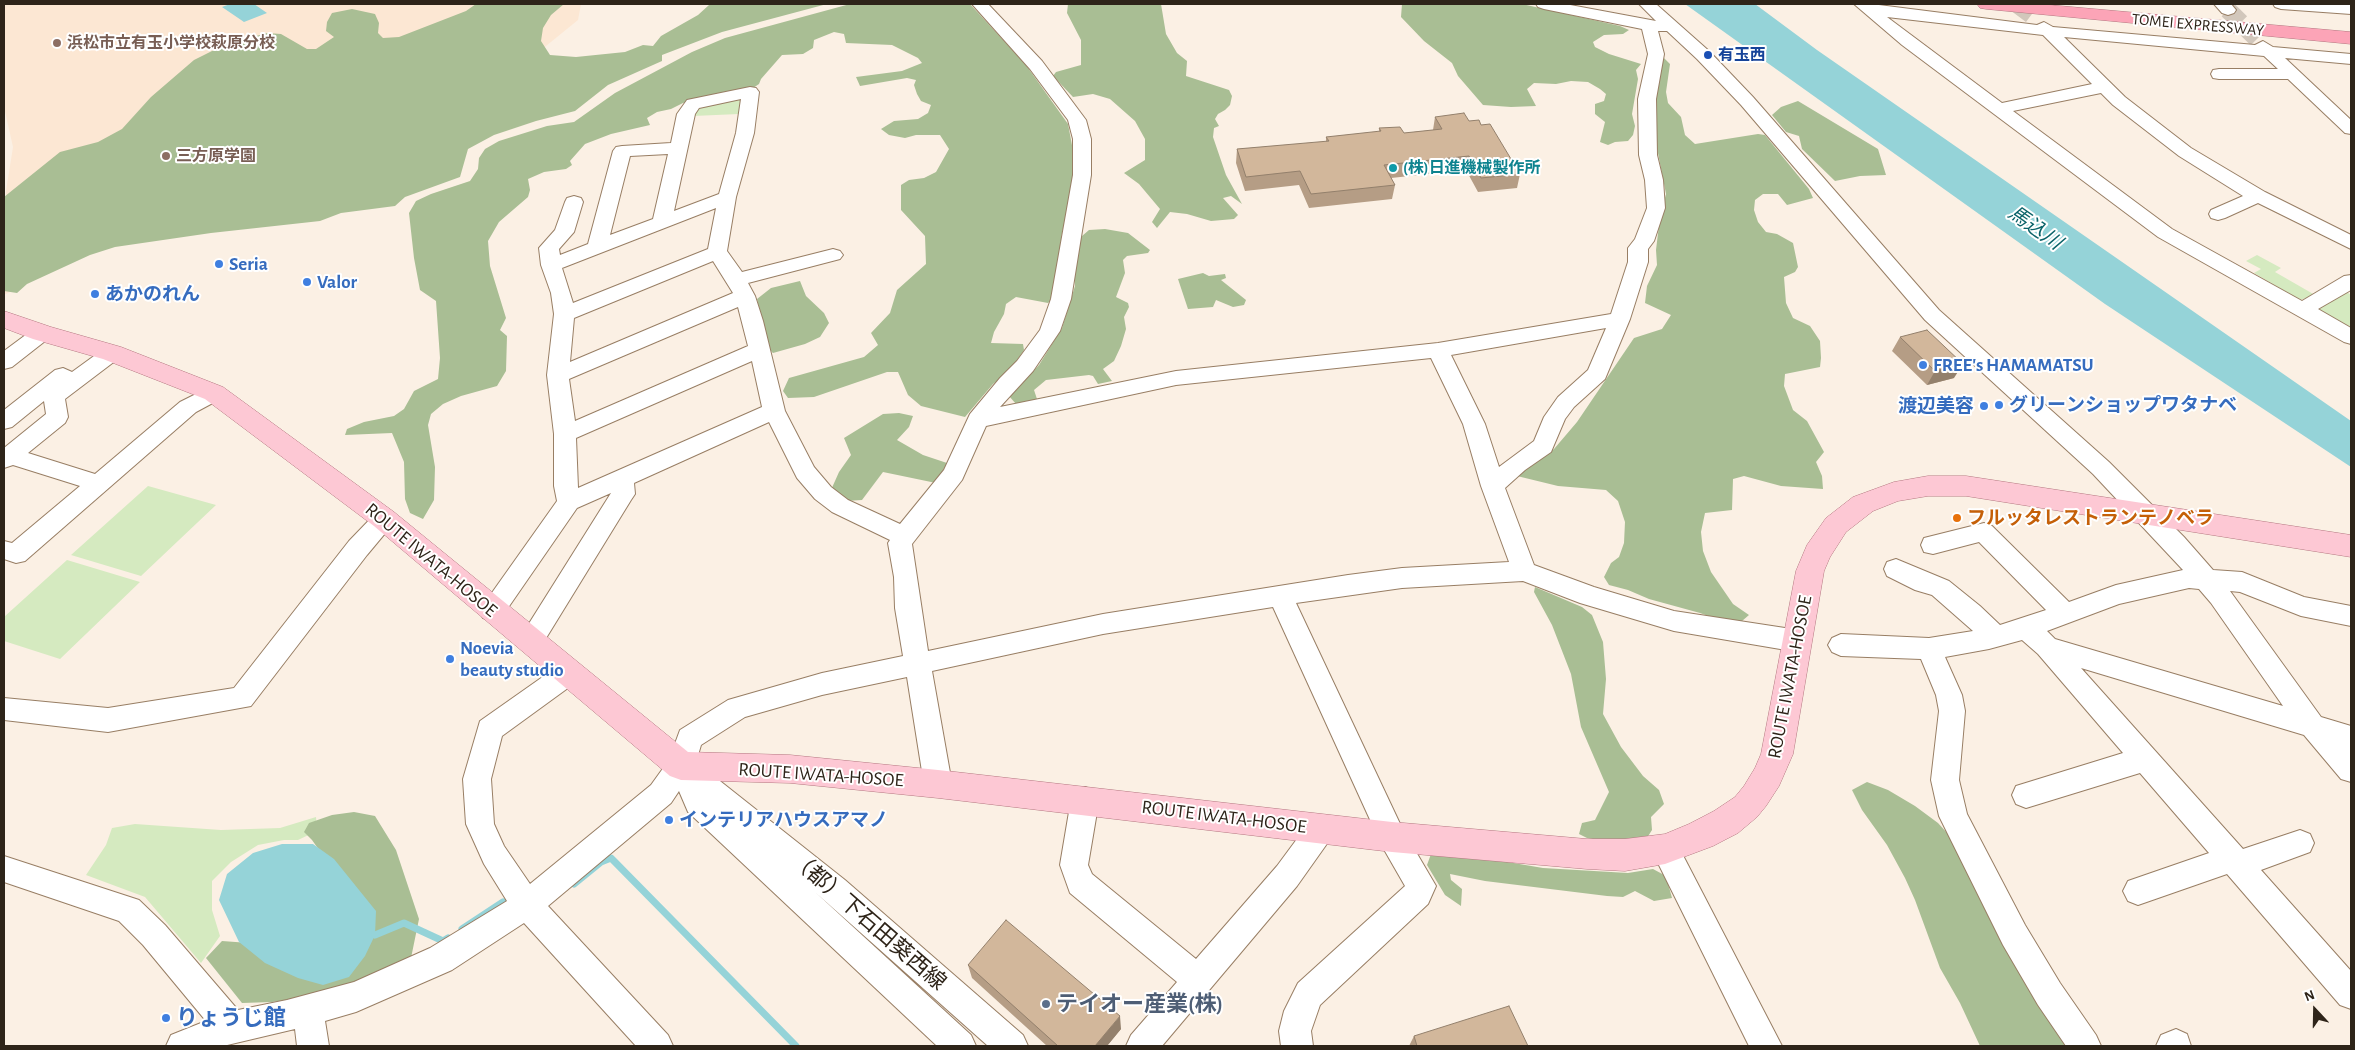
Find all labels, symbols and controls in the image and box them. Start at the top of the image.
street label: TOMEI EXPRESSWAY [2131,10,2265,40]
place label: 浜松市立有玉小学校萩原分校 [67,33,275,53]
marker: 浜松市立有玉小学校萩原分校 [51,37,63,49]
place label: 有玉西 [1718,45,1766,65]
marker: 有玉西 [1702,49,1714,61]
place label: 三方原学園 [176,146,256,166]
marker: 三方原学園 [160,150,172,162]
place label: (株)日進機械製作所 [1403,158,1541,178]
marker: (株)日進機械製作所 [1387,162,1399,174]
water label: 馬込川 [2004,201,2066,255]
place label: Seria [229,253,268,275]
marker: Seria [213,258,225,270]
place label: Valor [317,271,357,293]
marker: Valor [301,276,313,288]
place label: あかのれん [105,283,200,305]
marker: あかのれん [89,288,101,300]
place label: FREE's HAMAMATSU [1933,354,2094,376]
marker: FREE's HAMAMATSU [1917,359,1929,371]
place label: グリーンショップワタナベ [2009,394,2237,416]
place label: 渡辺美容 [1898,395,1974,417]
marker: グリーンショップワタナベ [1993,399,2005,411]
marker: 渡辺美容 [1978,400,1990,412]
street label: ROUTE IWATA-HOSOE [360,498,502,622]
place label: フルッタレストランテノベラ [1967,507,2214,529]
marker: フルッタレストランテノベラ [1951,512,1963,524]
street label: ROUTE IWATA-HOSOE [1763,594,1817,760]
place label: Noevia beauty studio [460,637,564,681]
marker: Noevia beauty studio [444,653,456,665]
street label: ROUTE IWATA-HOSOE [738,758,904,792]
street label: ROUTE IWATA-HOSOE [1140,796,1308,838]
place label: インテリアハウスアマノ [679,809,888,831]
marker: インテリアハウスアマノ [663,814,675,826]
street label: （都）下石田葵西線 [785,846,951,996]
north arrow [2290,985,2340,1035]
text: N [2303,988,2317,1004]
place label: テイオー産業(株) [1056,991,1223,1017]
marker: テイオー産業(株) [1040,998,1052,1010]
place label: りょうじ館 [176,1005,286,1031]
marker: りょうじ館 [160,1012,172,1024]

